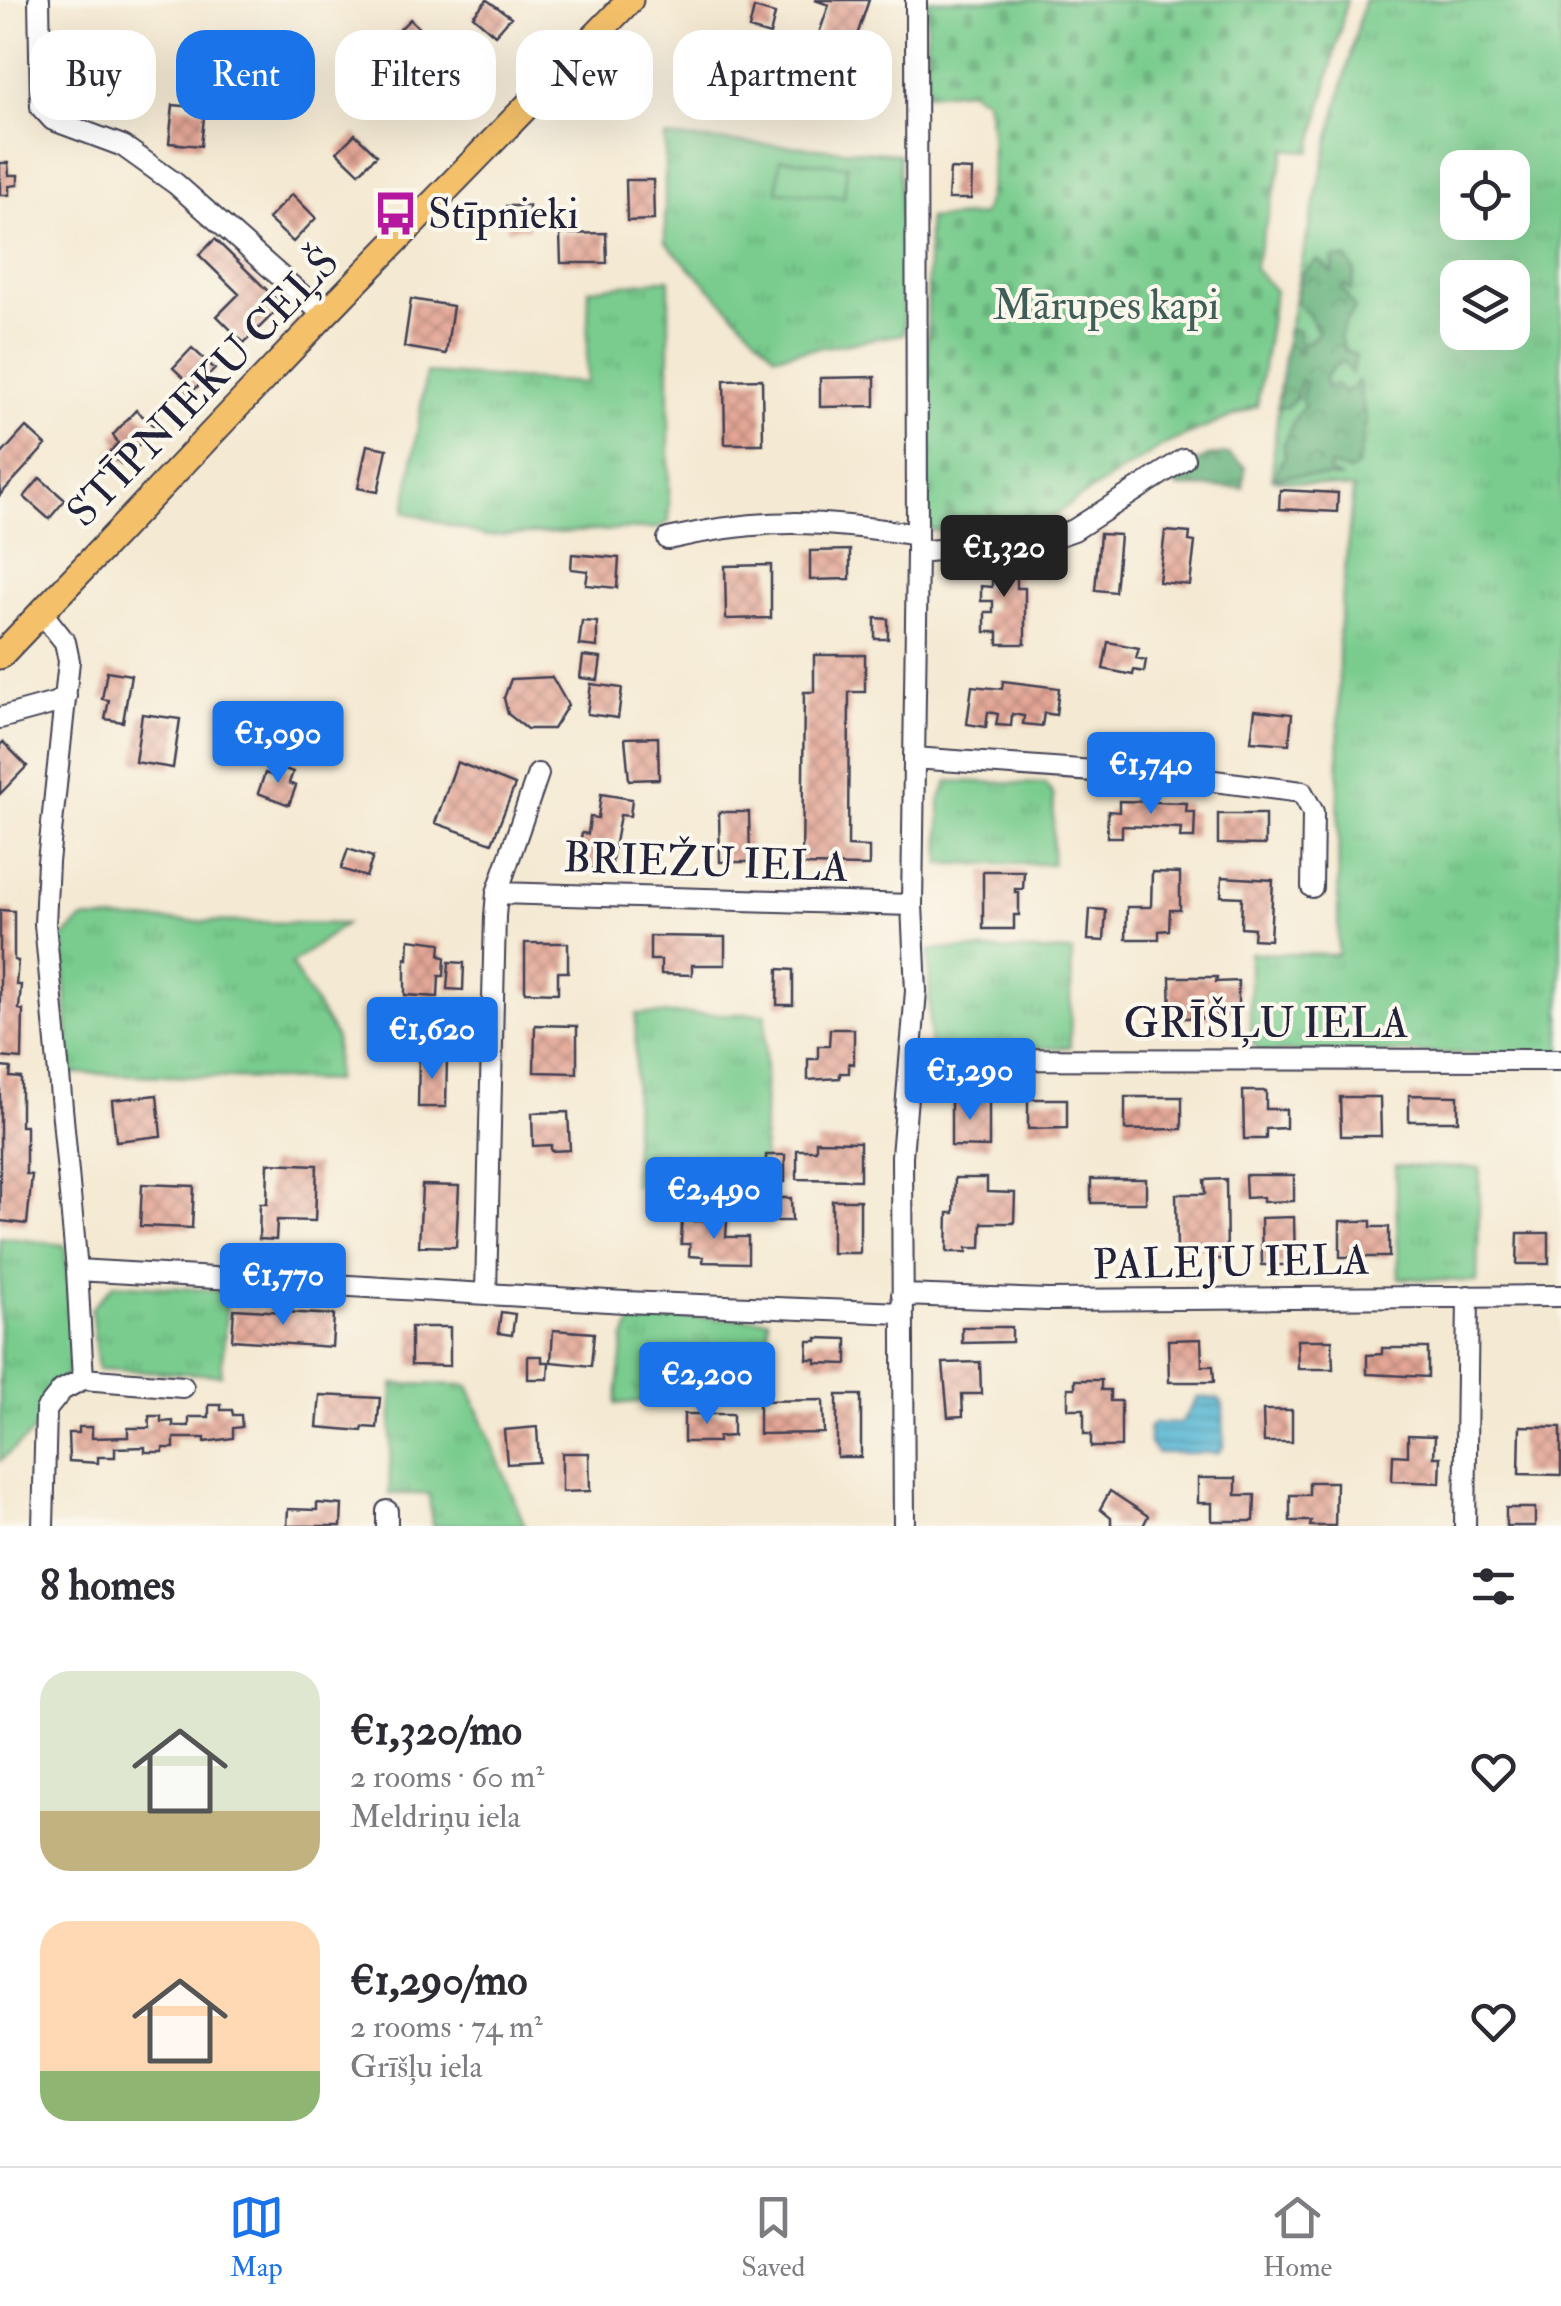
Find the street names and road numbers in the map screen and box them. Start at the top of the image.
street label: STĪPNIEKU CEĻŠ [55,235,350,538]
street label: BRIEŽU IELA [562,830,849,894]
street label: GRĪŠĻU IELA [1124,996,1408,1050]
street label: PALEJU IELA [1092,1235,1370,1291]

